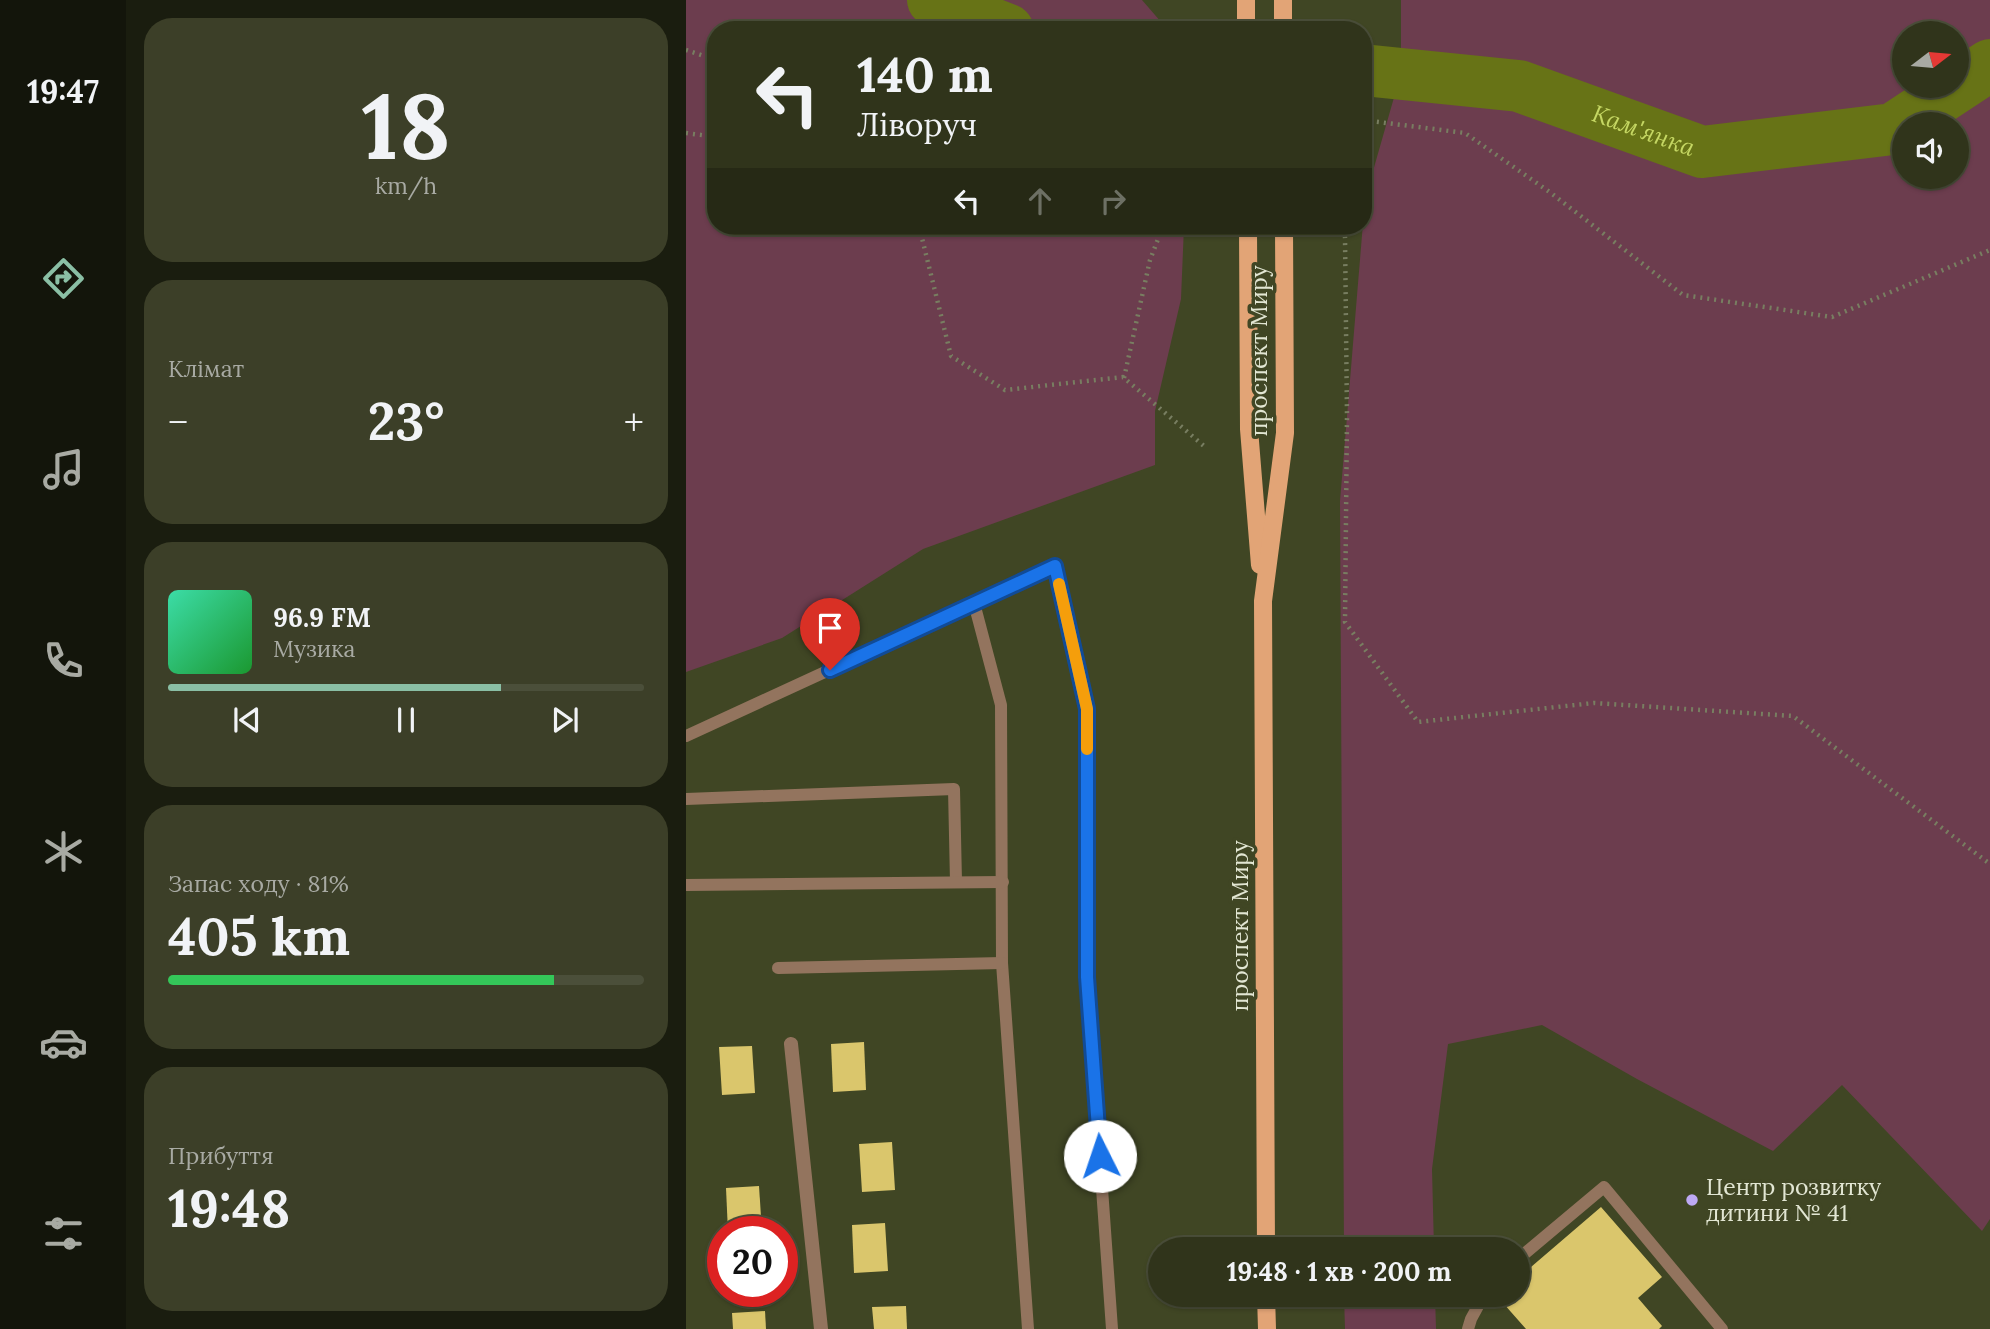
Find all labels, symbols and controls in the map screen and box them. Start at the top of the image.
north arrow [1892,21,1969,98]
map controls [1892,21,1969,189]
text: 140 m [857,43,993,105]
icon: left [742,49,833,140]
text: 18 [362,67,451,184]
text: 19:47 [27,71,99,112]
water label: Кам'янка [1588,98,1700,163]
text: Ліворуч [857,104,977,145]
button: sound [1892,112,1969,189]
text: km/h [375,171,437,200]
icon: left [948,182,986,220]
icon: ahead [1021,182,1059,220]
icon: right [1094,182,1132,220]
icon: directions [39,254,88,303]
street label: проспект Миру [1244,265,1273,437]
text: Клімат [168,354,244,383]
text: 23° [368,388,444,454]
text: − [168,398,188,446]
text: + [624,398,644,446]
icon: music [39,445,88,494]
pin [800,598,860,670]
text: 96.9 FM [273,601,371,634]
icon: arrive [811,609,849,647]
text: Музика [273,634,355,663]
icon: phone [39,636,88,685]
icon: previous [228,701,266,739]
icon: pause [387,701,425,739]
icon: next [546,701,584,739]
icon: climate [39,827,88,876]
street label: проспект Миру [1225,840,1254,1012]
text: Запас ходу · 81% [168,869,349,898]
text: 405 km [168,903,350,969]
icon: car [39,1018,88,1067]
position arrow [1063,1119,1137,1193]
text: Прибуття [168,1141,273,1170]
place label: Центр розвитку дитини № 41 [1706,1172,1882,1227]
text: 19:48 [168,1175,290,1241]
marker: Центр розвитку дитини № 41 [1684,1192,1700,1208]
icon: filters [39,1209,88,1258]
speed limit sign: 20 [707,1216,798,1307]
text: 19:48 · 1 хв · 200 m [1227,1255,1451,1288]

